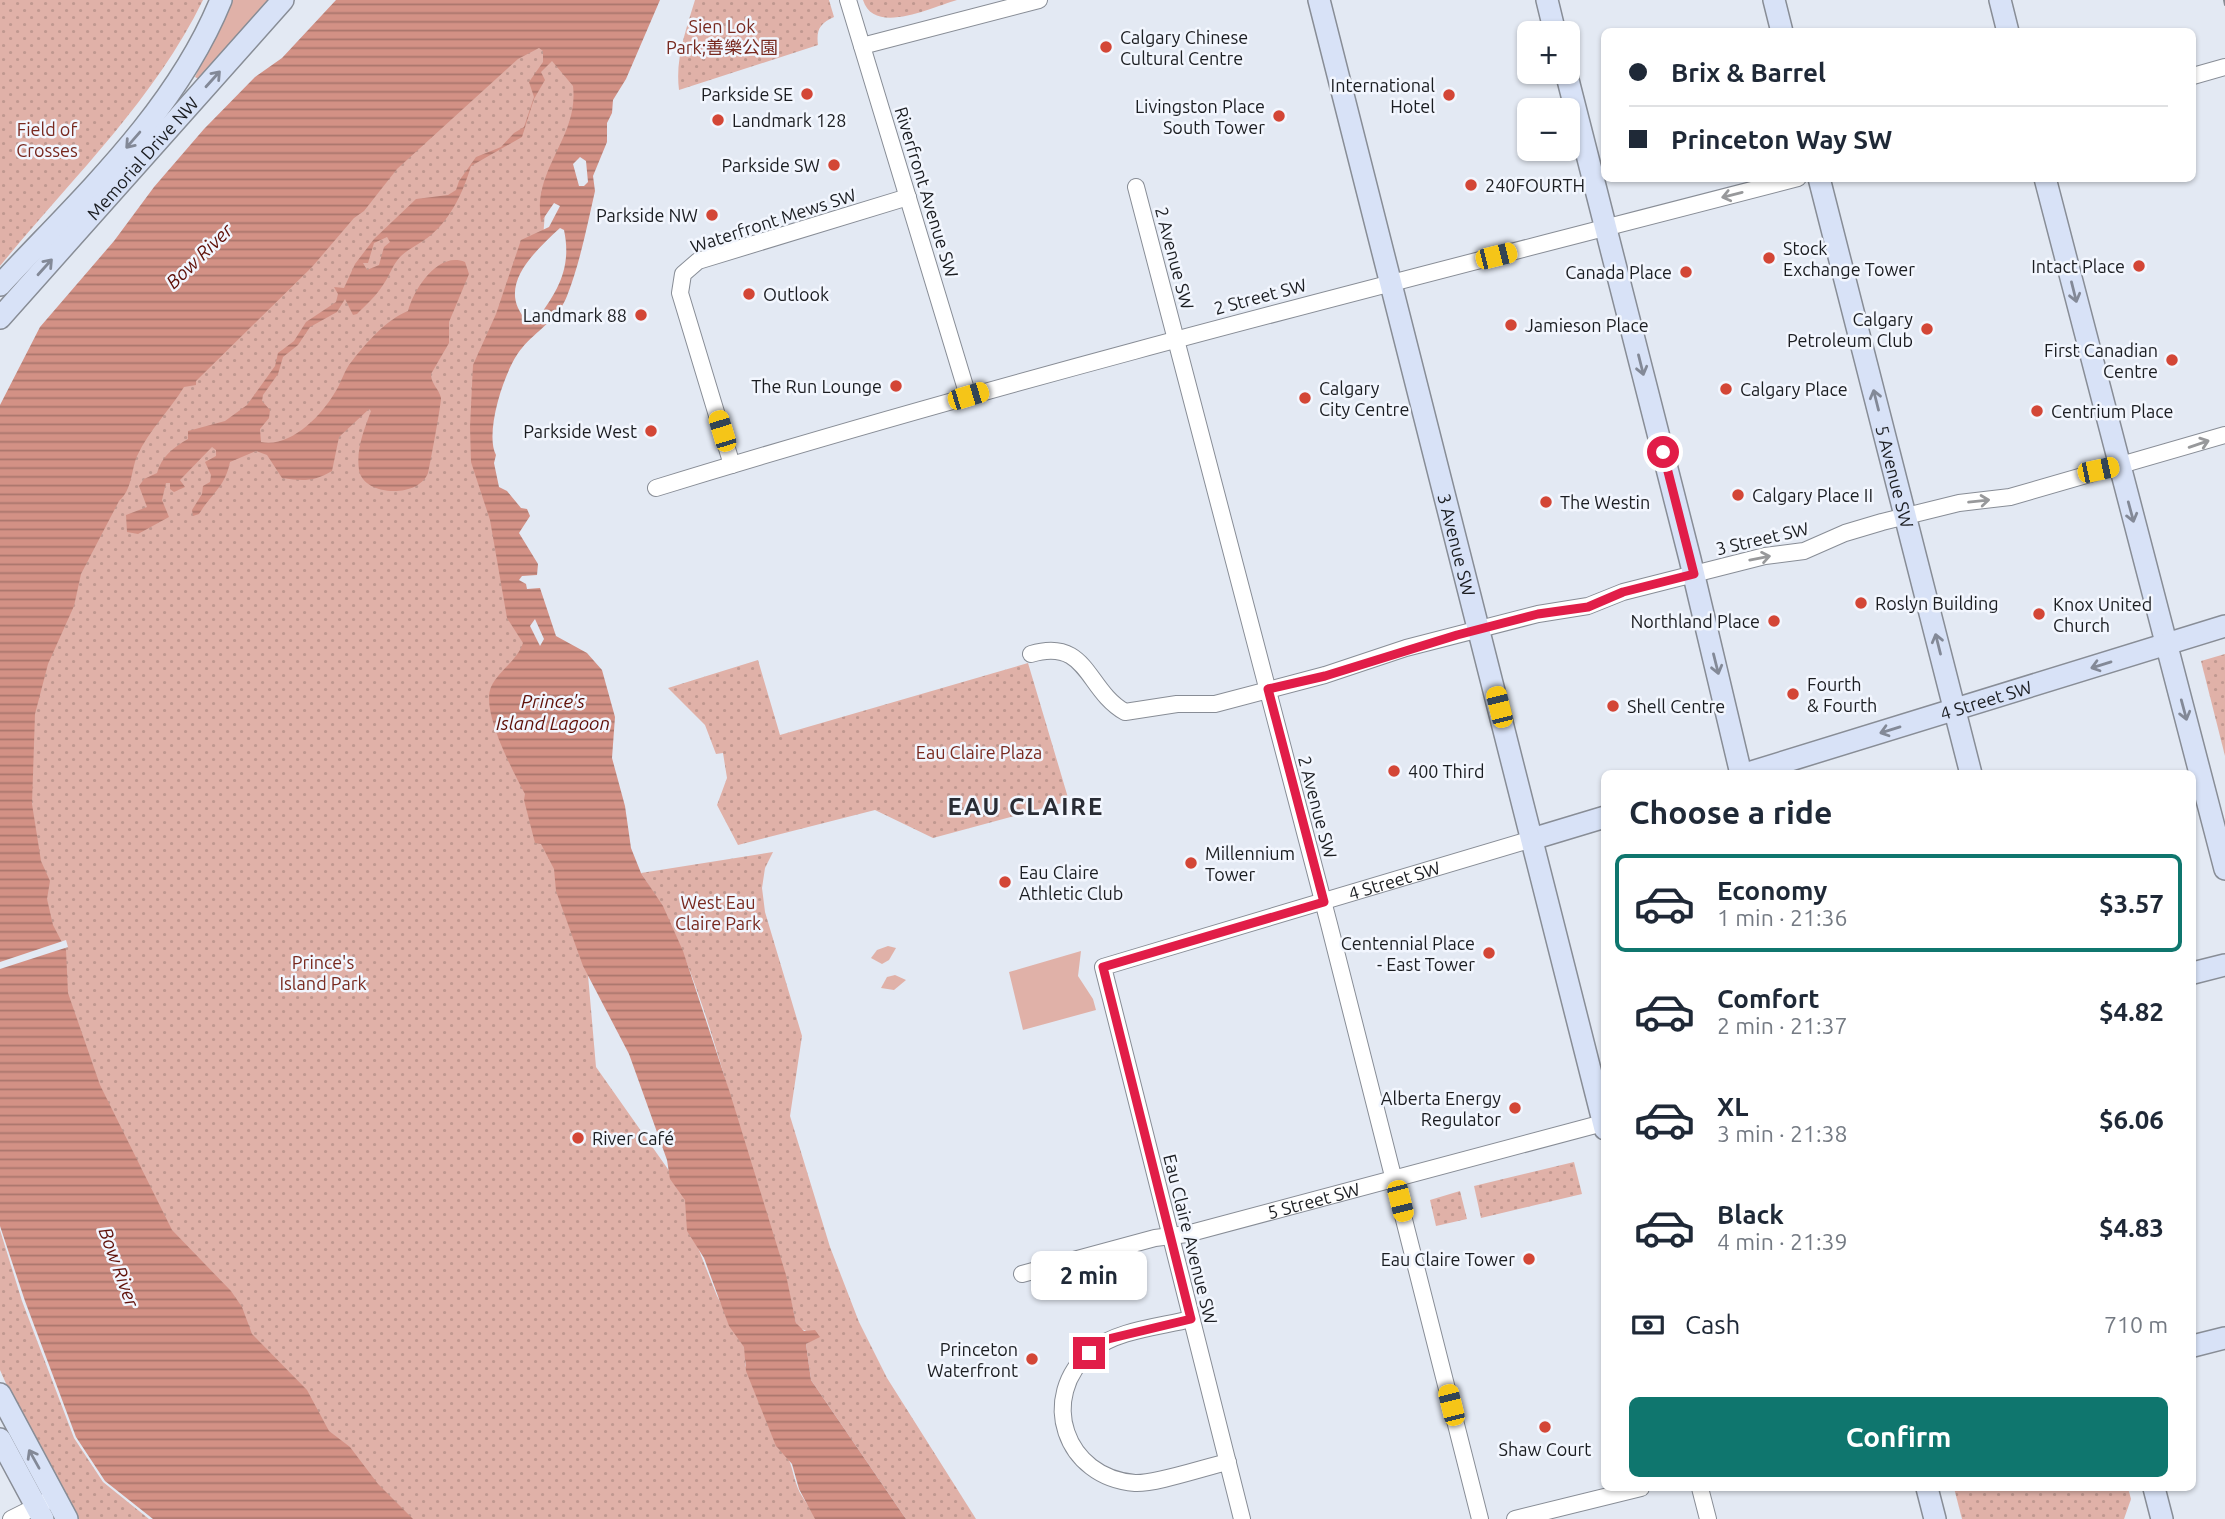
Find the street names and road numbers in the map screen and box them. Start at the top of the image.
street label: Memorial Drive NW [83,93,202,223]
street label: Riverfront Avenue SW [891,104,963,280]
street label: Waterfront Mews SW [688,184,858,256]
street label: 2 Avenue SW [1152,205,1198,312]
street label: 2 Street SW [1212,274,1309,318]
street label: 5 Avenue SW [1872,423,1918,530]
street label: 3 Avenue SW [1434,491,1480,599]
street label: 3 Street SW [1714,518,1811,558]
street label: 4 Street SW [1938,676,2034,723]
street label: 2 Avenue SW [1295,754,1341,861]
street label: 4 Street SW [1346,857,1443,903]
street label: Eau Claire Avenue SW [1160,1152,1222,1327]
street label: 5 Street SW [1265,1178,1362,1222]

